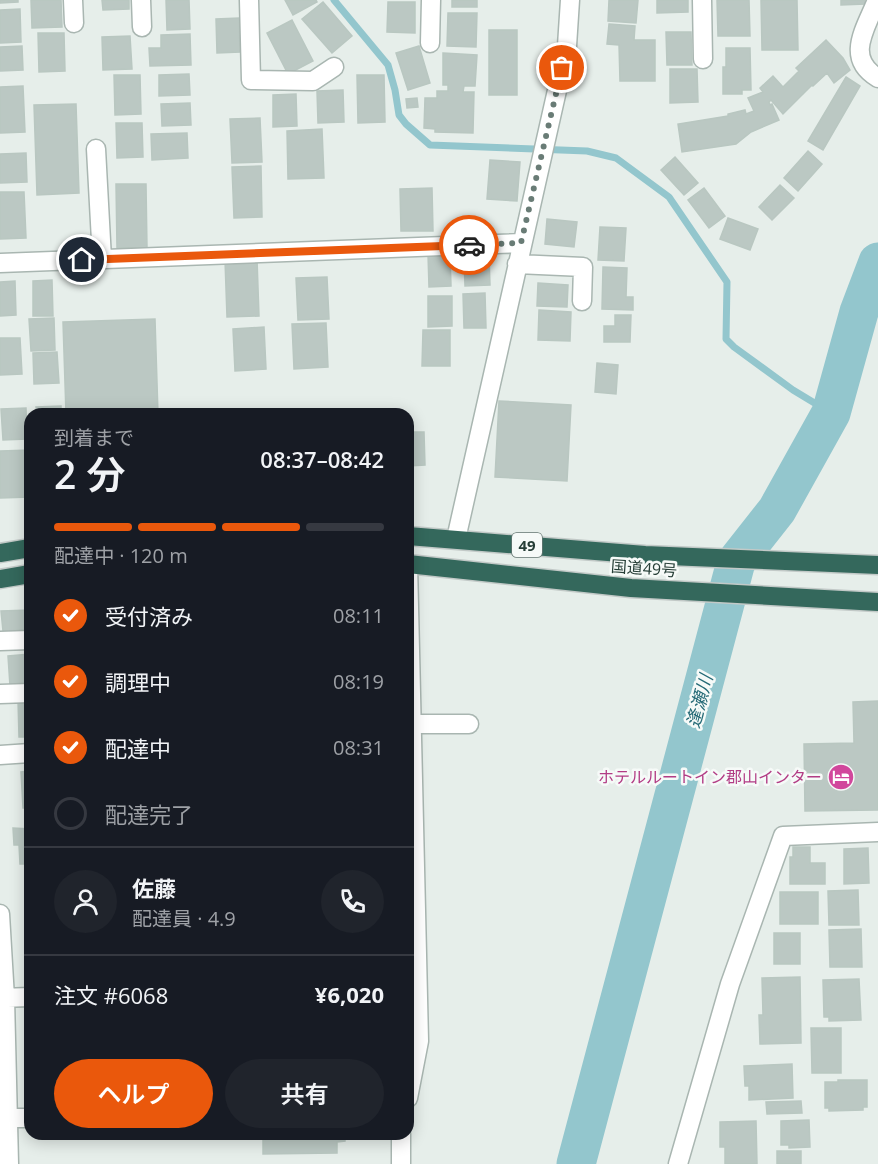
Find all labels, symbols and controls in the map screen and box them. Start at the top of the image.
pin [536,42,587,93]
icon: bag [545,51,578,84]
courier [439,215,499,275]
icon: car [453,229,486,262]
pin [56,234,107,285]
icon: home [65,243,98,276]
text: 到着まで [54,424,134,451]
text: 08:37–08:42 [260,444,384,474]
text: 2 分 [54,447,125,500]
road number: 49 [512,533,542,557]
text: 配達中 · 120 m [54,542,188,569]
street label: 国道49号 [610,555,678,581]
icon: check [54,599,87,632]
text: 受付済み [105,601,193,631]
text: 08:11 [333,602,384,629]
icon: check [54,665,87,698]
text: 調理中 [105,667,171,697]
text: 08:19 [333,668,384,695]
water label: 逢瀬川 [680,670,718,730]
icon: check [54,731,87,764]
text: 配達中 [105,733,171,763]
text: 08:31 [333,734,384,761]
hotel icon: ホテルルートイン郡山インター [826,762,856,792]
place label: ホテルルートイン郡山インター [598,766,822,788]
text: 配達完了 [105,799,193,829]
button: person [54,870,117,933]
button: phone [321,870,384,933]
text: 佐藤 [132,873,176,903]
text: 配達員 · 4.9 [132,905,236,932]
text: ¥6,020 [315,979,384,1009]
text: 注文 #6068 [54,980,168,1010]
button: ヘルプ [54,1059,213,1128]
button: 共有 [225,1059,384,1128]

